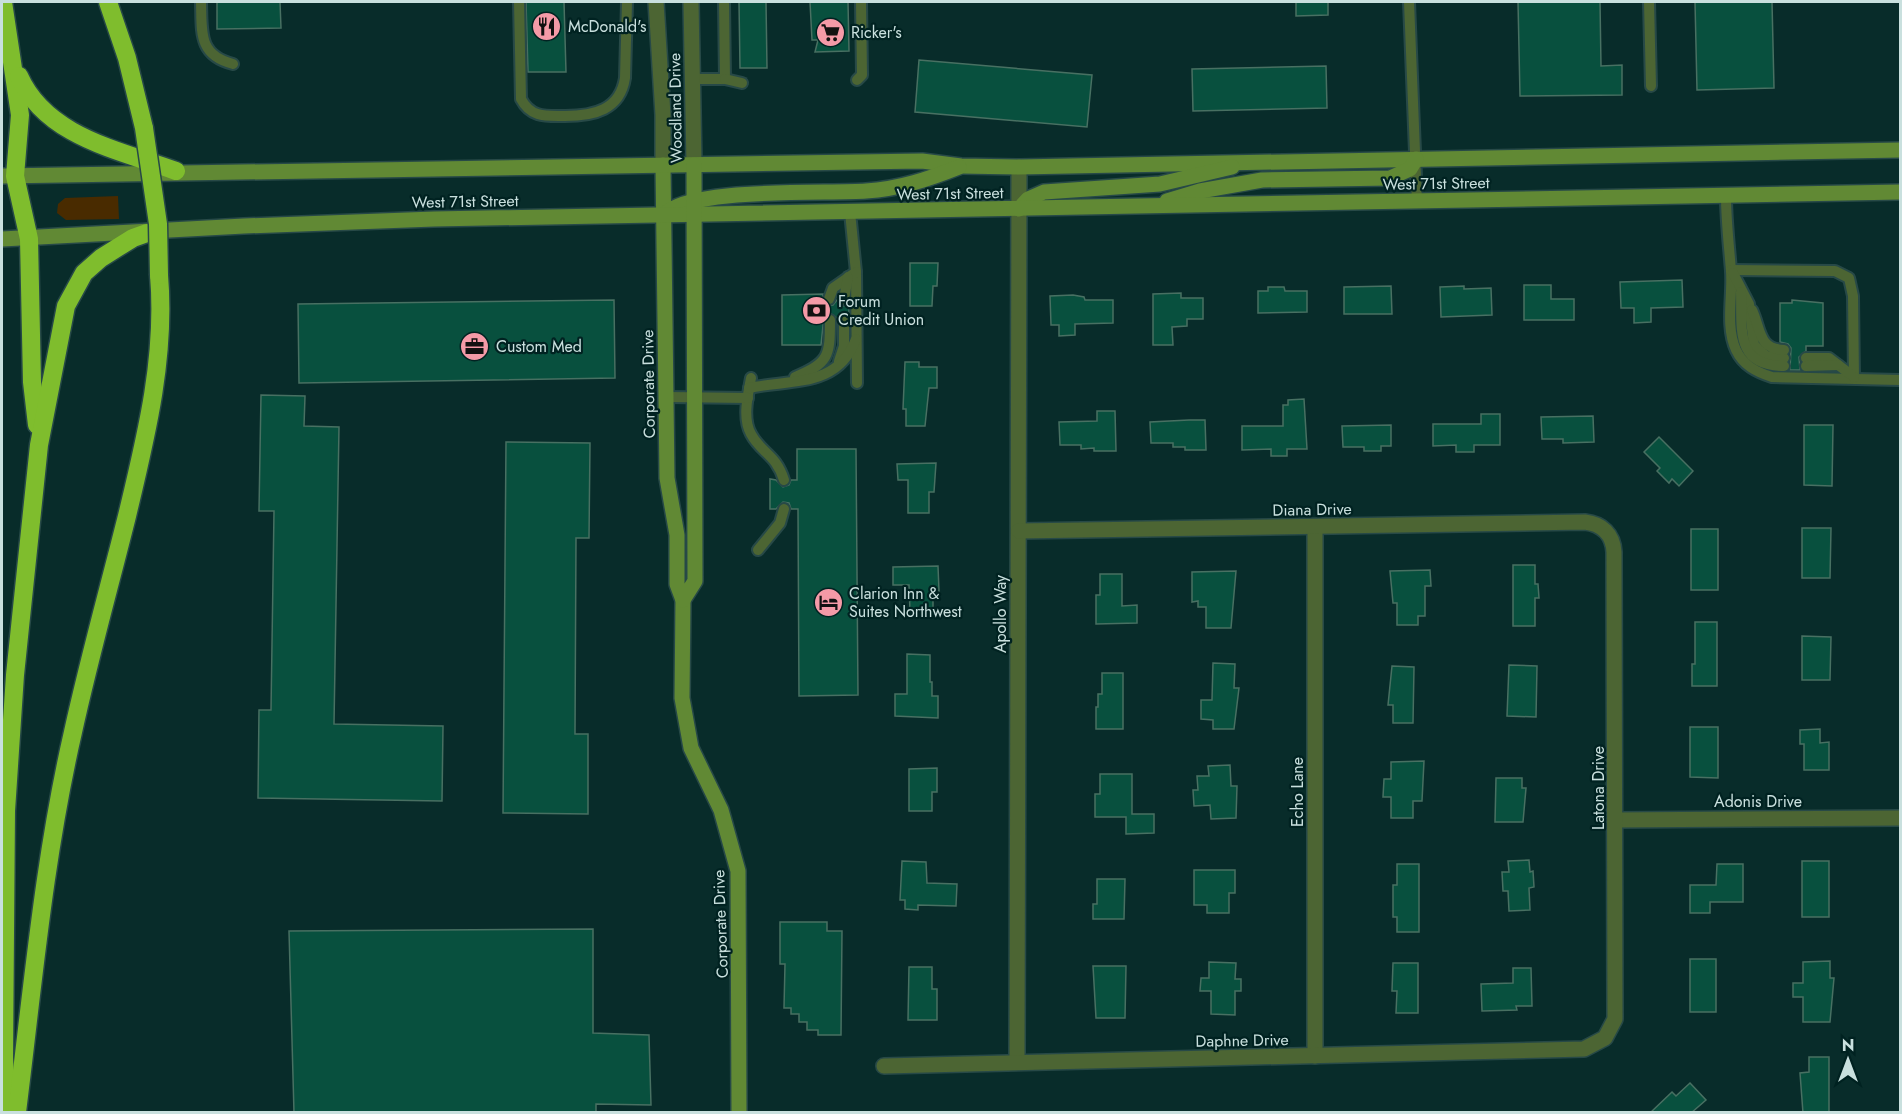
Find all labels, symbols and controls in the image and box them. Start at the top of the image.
restaurant icon: McDonald's [531,10,563,42]
place label: McDonald's [568,15,647,38]
supermarket icon: Ricker's [814,16,846,48]
place label: Ricker's [851,21,902,44]
street label: Woodland Drive [663,53,688,163]
street label: West 71st Street [1382,171,1490,196]
street label: West 71st Street [896,181,1004,206]
street label: West 71st Street [411,189,519,214]
place label: Forum Credit Union [838,290,924,331]
bank icon: Forum Credit Union [801,294,833,326]
street label: Corporate Drive [636,329,661,439]
office icon: Custom Med [459,330,491,362]
place label: Custom Med [496,335,582,358]
street label: Diana Drive [1272,497,1352,522]
street label: Apollo Way [989,574,1012,653]
place label: Clarion Inn & Suites Northwest [849,582,962,623]
hotel icon: Clarion Inn & Suites Northwest [812,586,844,618]
street label: Latona Drive [1587,746,1610,830]
street label: Echo Lane [1286,757,1309,827]
street label: Adonis Drive [1714,790,1802,813]
street label: Corporate Drive [707,869,734,979]
street label: Daphne Drive [1195,1028,1289,1053]
north arrow [1818,1030,1878,1090]
text: N [1842,1034,1854,1057]

